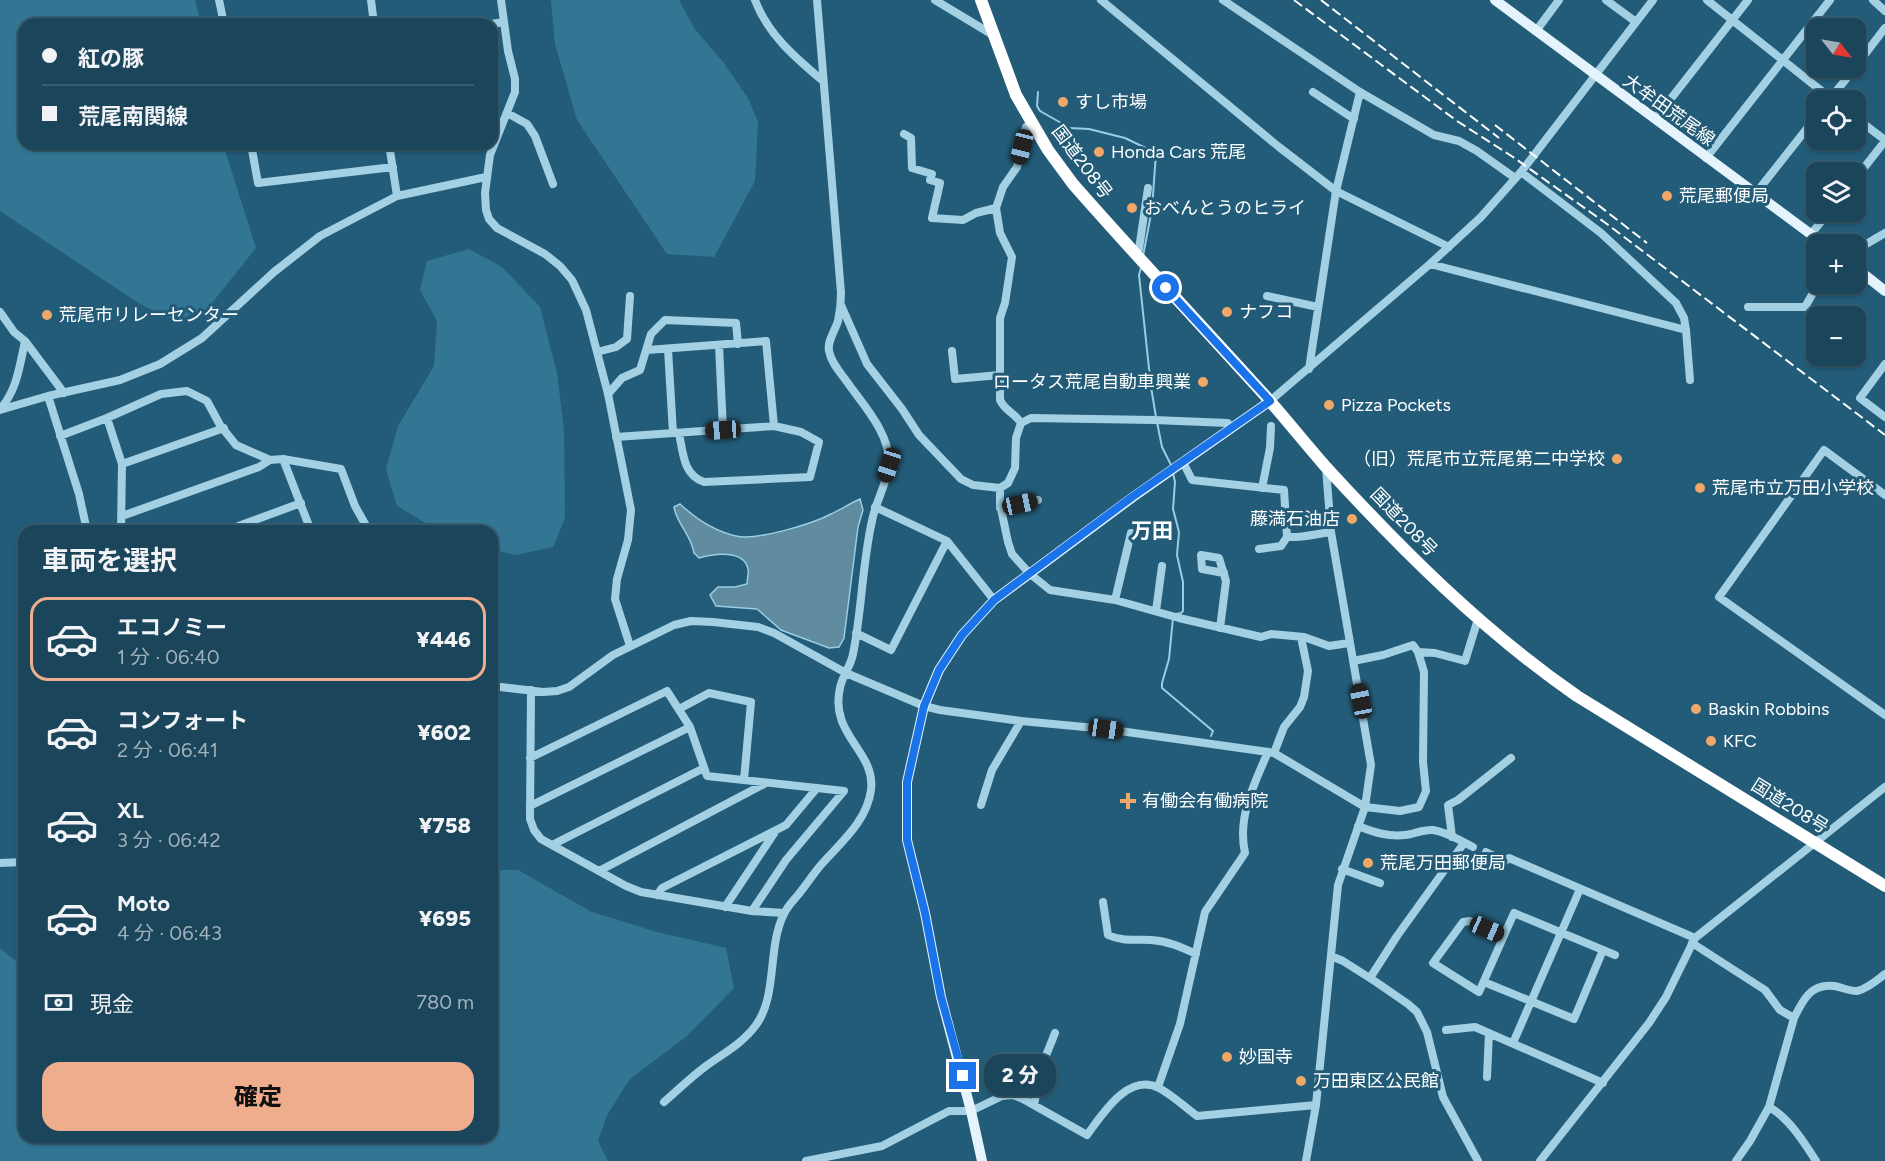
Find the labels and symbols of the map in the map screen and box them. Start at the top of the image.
north arrow [1806,18,1866,78]
street label: 大牟田荒尾線 [1619,69,1719,151]
place label: すし市場 [1075,91,1147,113]
marker: すし市場 [1056,95,1070,109]
street label: 国道208号 [1047,121,1117,203]
car [1009,127,1035,167]
place label: Honda Cars 荒尾 [1111,141,1246,163]
marker: Honda Cars 荒尾 [1092,145,1106,159]
place label: 荒尾郵便局 [1679,185,1769,207]
marker: 荒尾郵便局 [1660,189,1674,203]
place label: おべんとうのヒライ [1144,197,1306,219]
marker: おべんとうのヒライ [1125,201,1139,215]
route start [1152,274,1179,301]
place label: ナフコ [1239,301,1293,323]
place label: 荒尾市リレーセンター [59,304,239,326]
marker: ナフコ [1220,305,1234,319]
marker: 荒尾市リレーセンター [40,308,54,322]
place label: ロータス荒尾自動車興業 [993,371,1191,393]
marker: ロータス荒尾自動車興業 [1196,375,1210,389]
place label: Pizza Pockets [1341,394,1451,416]
marker: Pizza Pockets [1322,398,1336,412]
car [704,420,742,440]
car [875,445,903,485]
place label: （旧）荒尾市立荒尾第二中学校 [1353,448,1605,470]
marker: （旧）荒尾市立荒尾第二中学校 [1610,452,1624,466]
place label: 荒尾市立万田小学校 [1712,477,1874,499]
marker: 荒尾市立万田小学校 [1693,481,1707,495]
street label: 国道208号 [1366,483,1442,561]
car [1001,491,1039,517]
place label: 藤満石油店 [1250,508,1340,530]
marker: 藤満石油店 [1345,512,1359,526]
district label: 万田 [1131,518,1173,543]
car [1349,682,1373,720]
place label: Baskin Robbins [1708,698,1829,720]
marker: Baskin Robbins [1689,702,1703,716]
car [1087,718,1125,740]
place label: KFC [1723,730,1757,752]
marker: KFC [1704,734,1718,748]
street label: 国道208号 [1747,774,1833,838]
place label: 有働会有働病院 [1142,790,1268,812]
marker: 有働会有働病院 [1119,792,1137,810]
place label: 荒尾万田郵便局 [1380,852,1506,874]
marker: 荒尾万田郵便局 [1361,856,1375,870]
car [1467,913,1507,945]
place label: 妙国寺 [1239,1046,1293,1068]
marker: 妙国寺 [1220,1050,1234,1064]
callout: 2 分 [984,1055,1056,1097]
route end [949,1062,976,1089]
place label: 万田東区公民館 [1313,1070,1439,1092]
marker: 万田東区公民館 [1294,1074,1308,1088]

